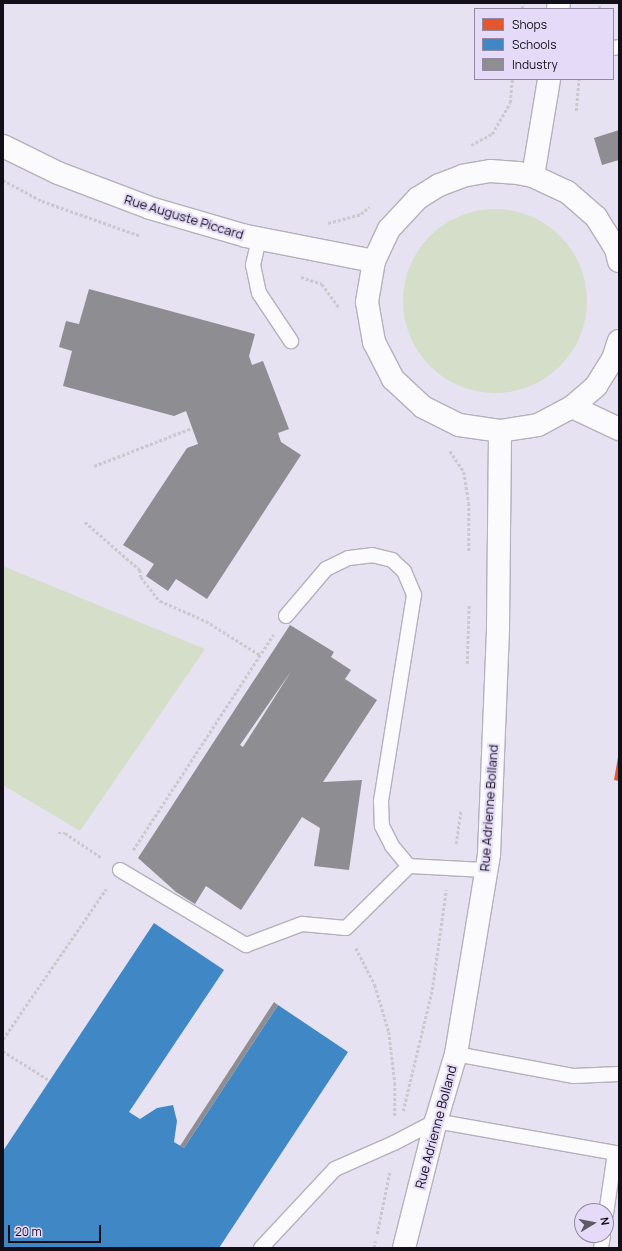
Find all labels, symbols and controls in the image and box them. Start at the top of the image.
legend [474,8,614,80]
text: Shops [512,16,547,33]
text: Schools [512,36,556,53]
text: Industry [512,56,558,73]
street label: Rue Auguste Piccard [122,191,246,243]
street label: Rue Adrienne Bolland [477,744,501,872]
street label: Rue Adrienne Bolland [412,1064,460,1190]
north arrow [574,1203,614,1243]
text: N [597,1216,613,1226]
scale bar [10,1217,103,1243]
text: 20 m [15,1223,42,1240]

